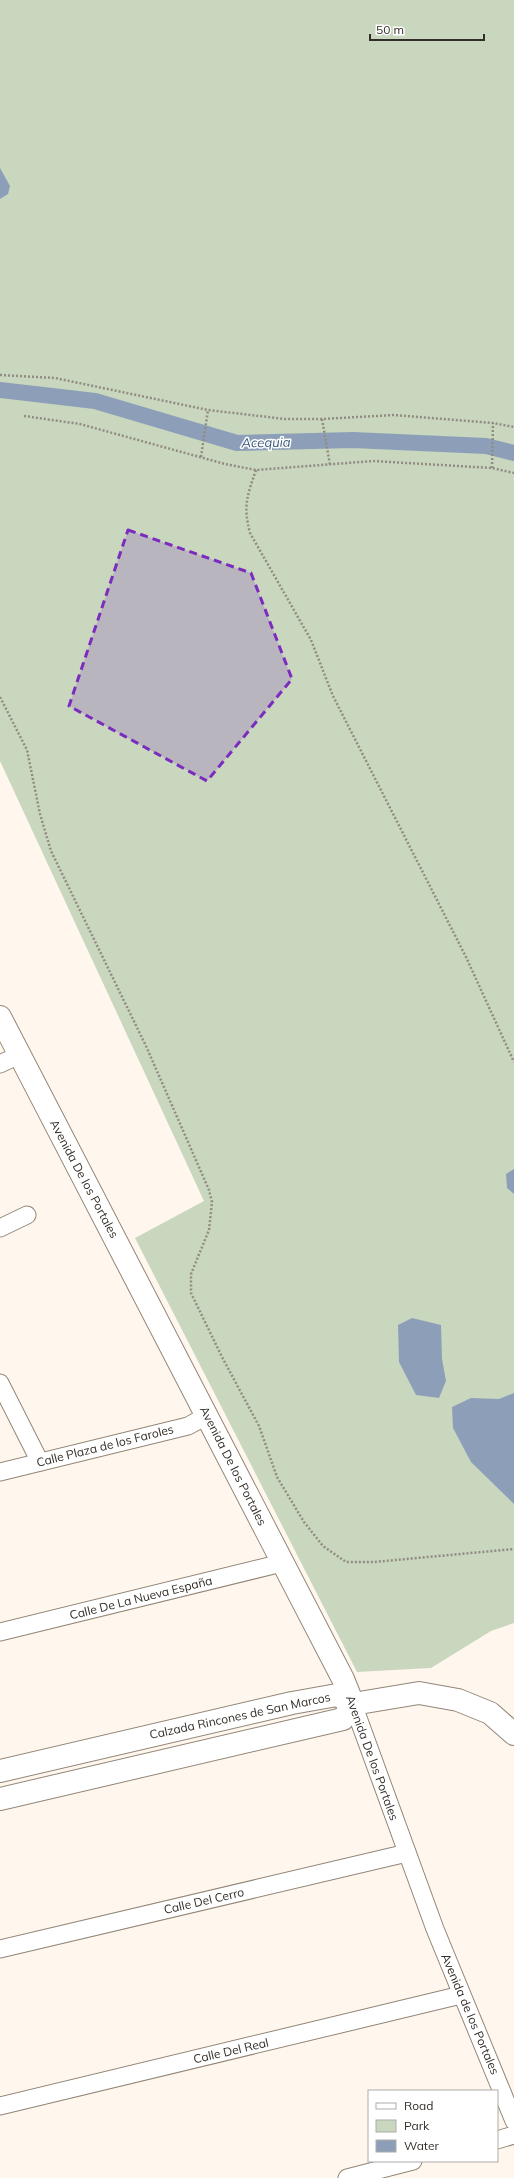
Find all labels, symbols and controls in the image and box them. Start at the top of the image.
scale bar [370,16,484,42]
text: 50 m [376,22,404,37]
water label: Acequia [240,434,291,450]
street label: Avenida De los Portales [47,1117,122,1241]
street label: Avenida De los Portales [197,1404,270,1528]
street label: Calle Plaza de los Faroles [35,1421,175,1470]
street label: Calle De La Nueva España [68,1573,214,1623]
street label: Calzada Rincones de San Marcos [148,1689,332,1742]
street label: Avenida De los Portales [343,1693,402,1822]
street label: Calle Del Cerro [162,1884,246,1917]
street label: Avenida de los Portales [438,1951,503,2077]
street label: Calle Del Real [192,2035,270,2066]
legend [368,2090,498,2162]
text: Road [404,2098,433,2113]
text: Park [404,2118,430,2133]
text: Water [404,2138,440,2153]

